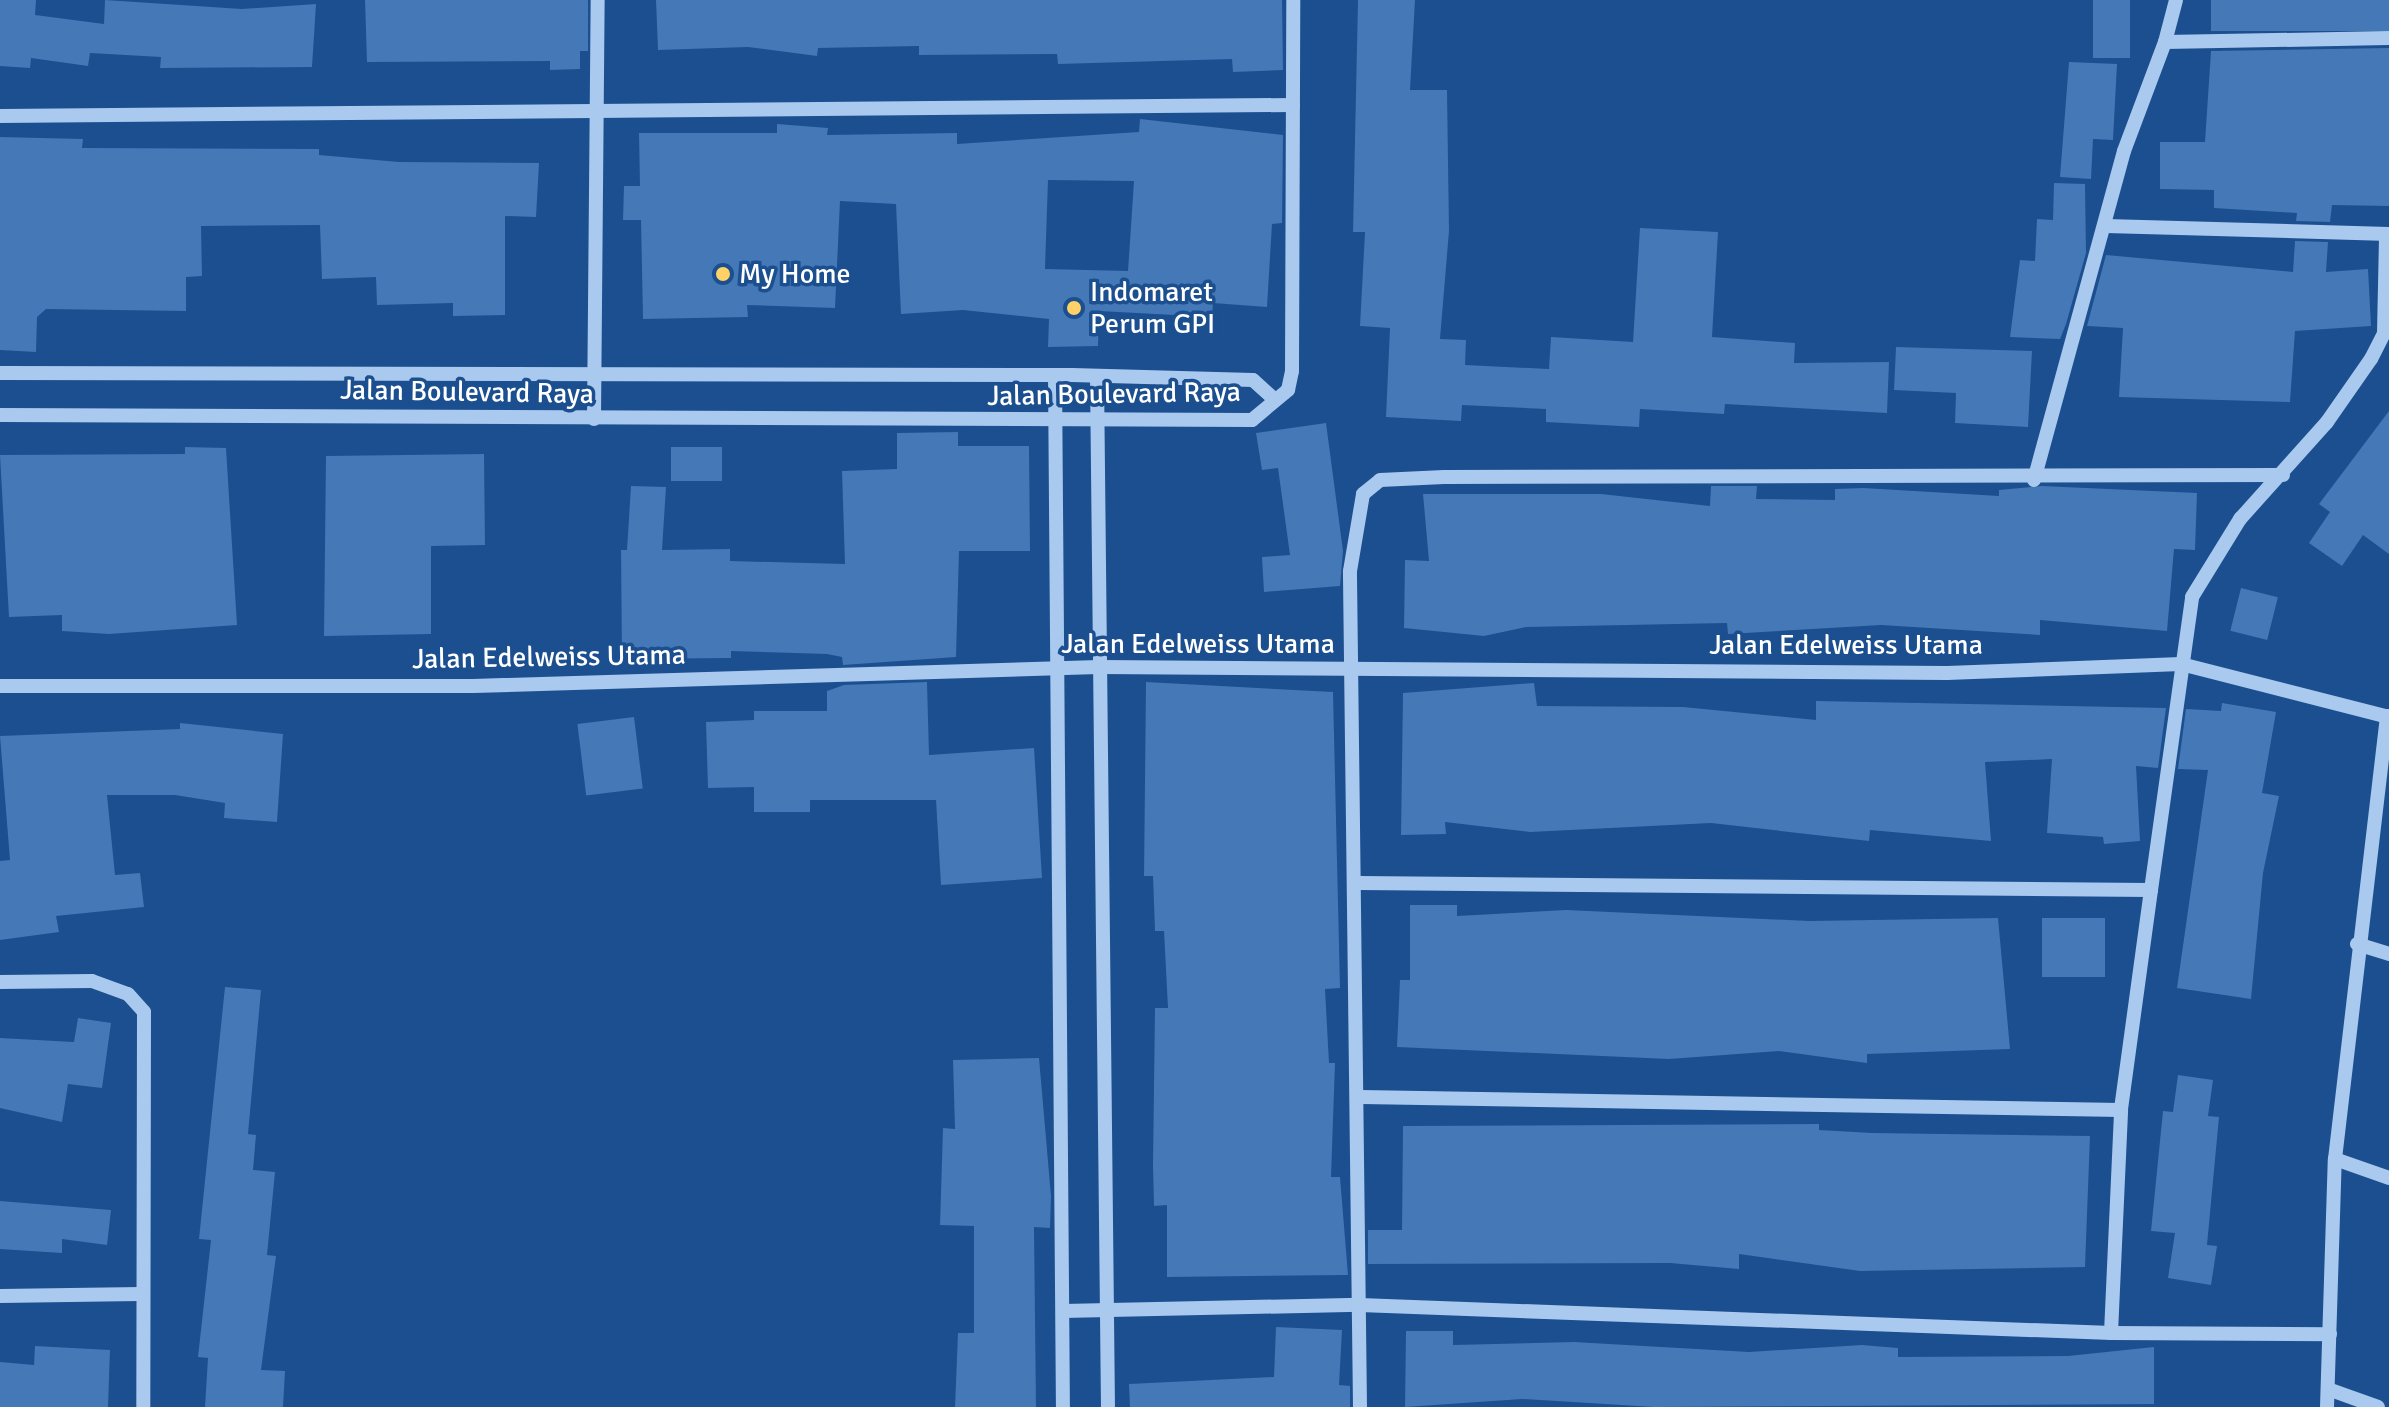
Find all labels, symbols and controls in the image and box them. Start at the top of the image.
place label: My Home [739,257,851,291]
marker: My Home [714,265,732,283]
place label: Indomaret Perum GPI [1090,275,1215,341]
marker: Indomaret Perum GPI [1065,299,1083,317]
street label: Jalan Boulevard Raya [340,373,594,411]
street label: Jalan Boulevard Raya [987,375,1241,413]
street label: Jalan Edelweiss Utama [1061,627,1335,661]
street label: Jalan Edelweiss Utama [1709,628,1983,662]
street label: Jalan Edelweiss Utama [412,638,686,676]

